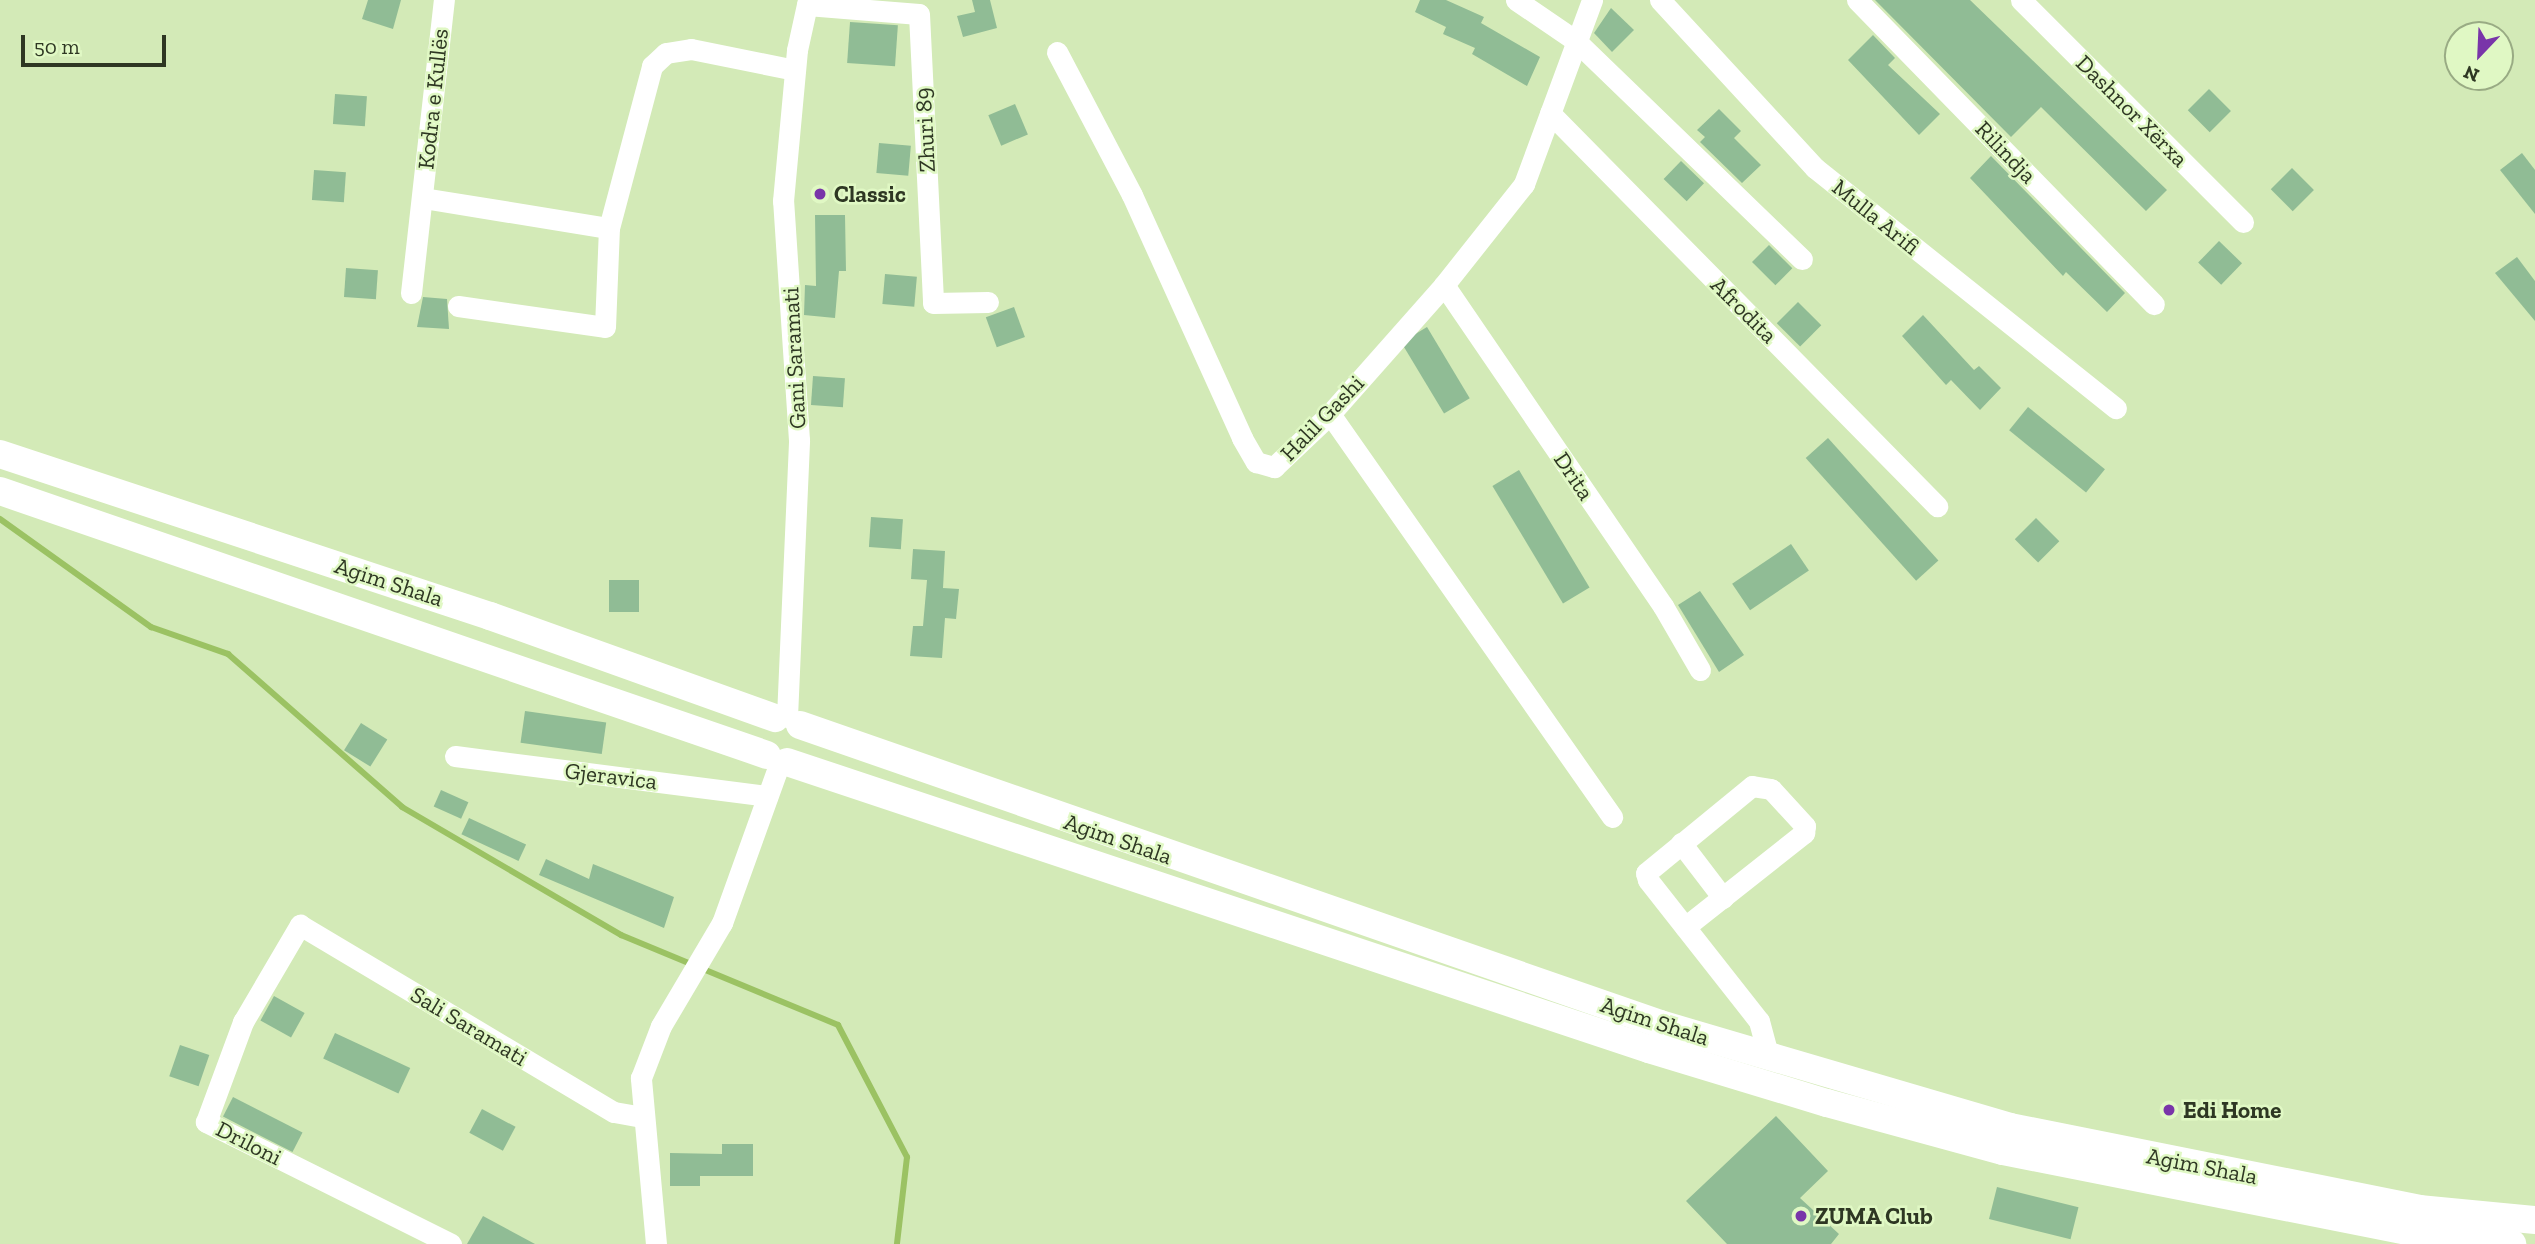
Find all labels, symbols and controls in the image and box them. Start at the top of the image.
scale bar [24,21,170,65]
north arrow [2444,21,2514,91]
street label: Kodra e Kullës [412,27,454,171]
text: 50 m [34,34,80,59]
street label: Dashnor Xërxa [2070,49,2194,173]
text: N [2460,61,2483,87]
street label: Zhuri 89 [909,87,941,173]
street label: Rilindja [1970,115,2042,189]
street label: Mulla Arifi [1826,173,1926,261]
place label: Classic [834,180,906,208]
marker: Classic [812,186,828,202]
street label: Afrodita [1705,271,1783,349]
street label: Gani Saramati [777,286,811,430]
street label: Halil Gashi [1274,369,1370,467]
street label: Drita [1548,447,1600,505]
street label: Agim Shala [331,552,447,612]
street label: Gjeravica [563,757,659,795]
street label: Agim Shala [1060,808,1176,870]
street label: Sali Saramati [406,980,532,1072]
street label: Agim Shala [1597,991,1713,1051]
place label: Edi Home [2183,1096,2281,1124]
marker: Edi Home [2161,1102,2177,1118]
street label: Driloni [212,1115,286,1171]
street label: Agim Shala [2144,1142,2260,1190]
place label: ZUMA Club [1815,1202,1933,1230]
marker: ZUMA Club [1793,1208,1809,1224]

